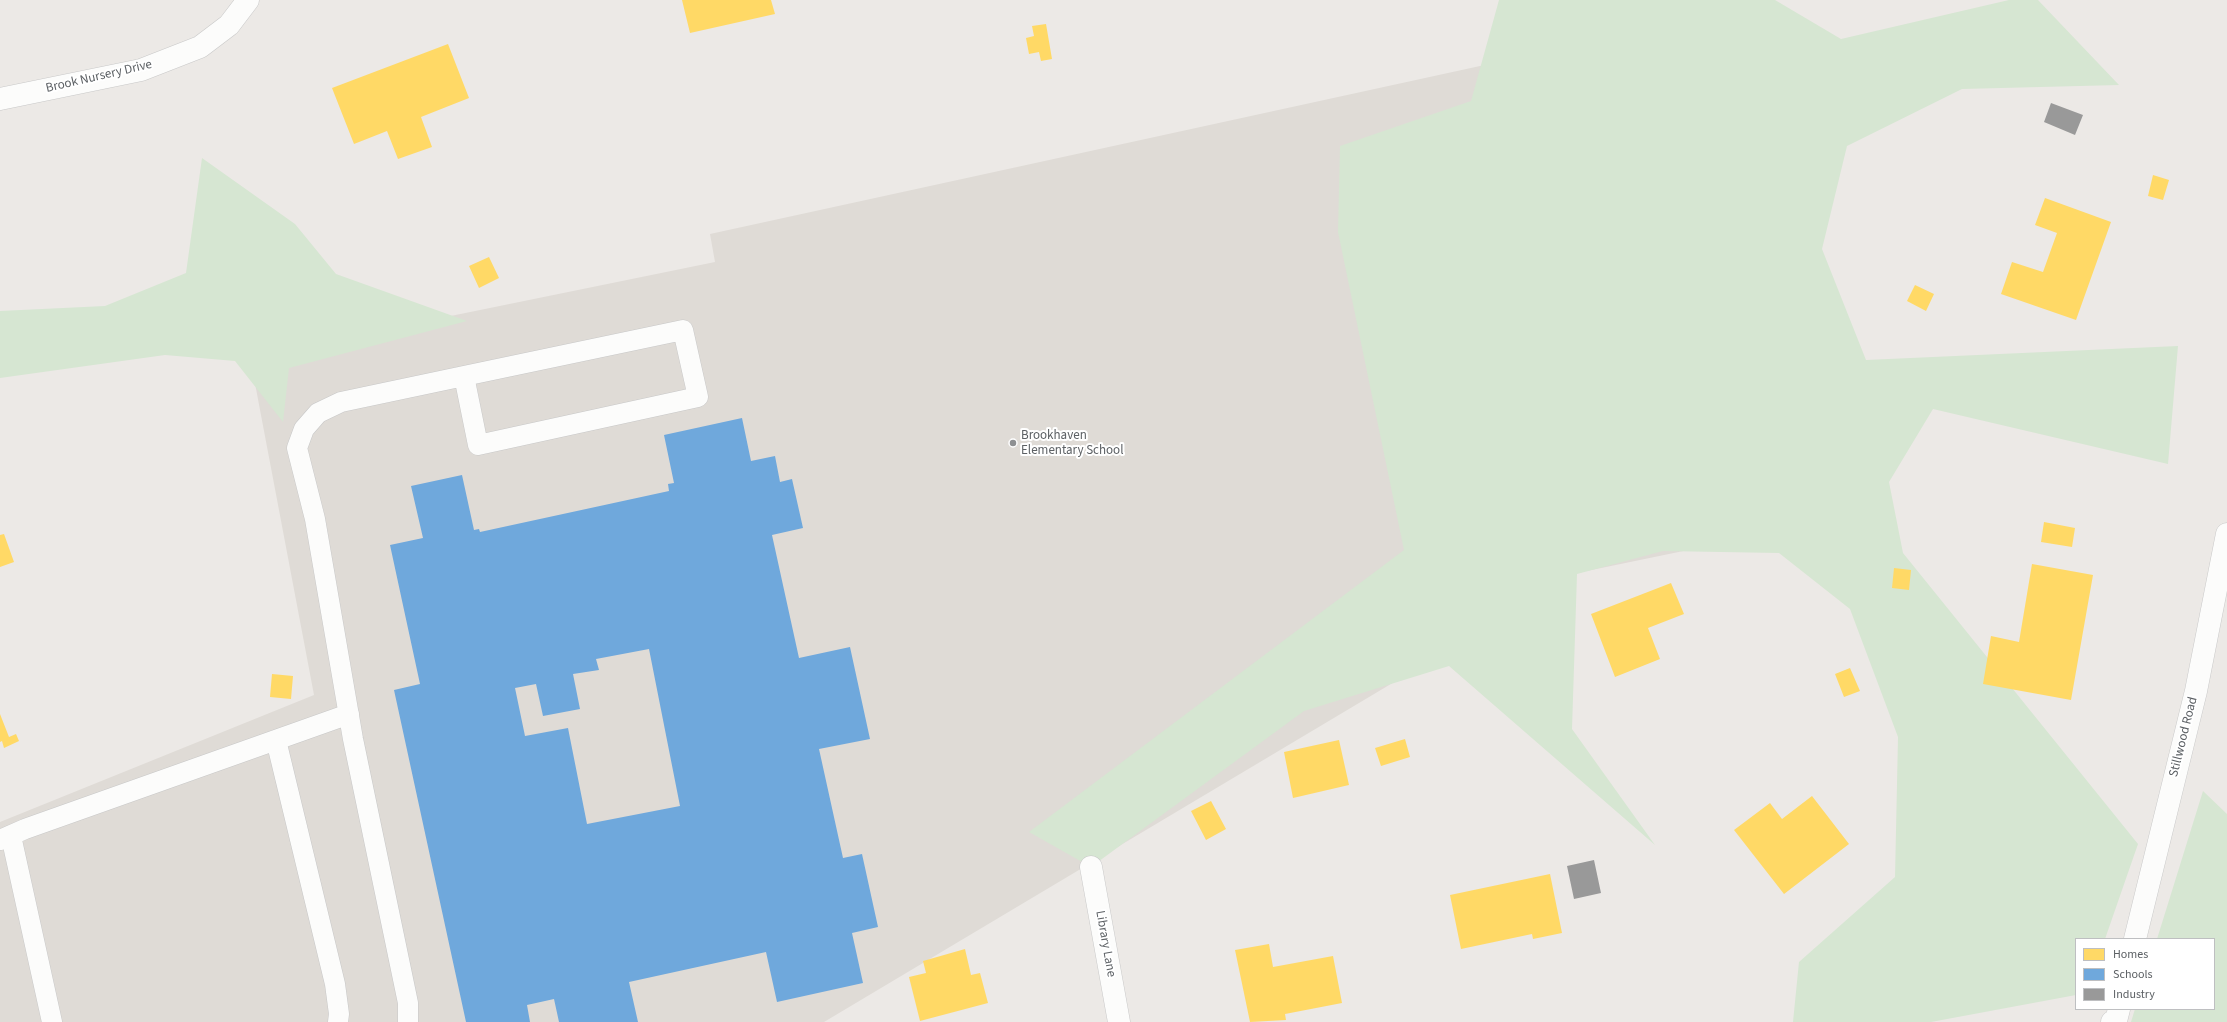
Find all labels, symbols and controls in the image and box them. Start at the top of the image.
street label: Brook Nursery Drive [44,57,154,97]
place label: Brookhaven Elementary School [1021,428,1123,459]
marker: Brookhaven Elementary School [1008,438,1018,448]
street label: Stillwood Road [2167,695,2201,779]
street label: Library Lane [1091,909,1119,979]
legend [2075,938,2215,1010]
text: Homes [2113,946,2148,963]
text: Schools [2113,966,2153,983]
text: Industry [2113,986,2155,1003]

